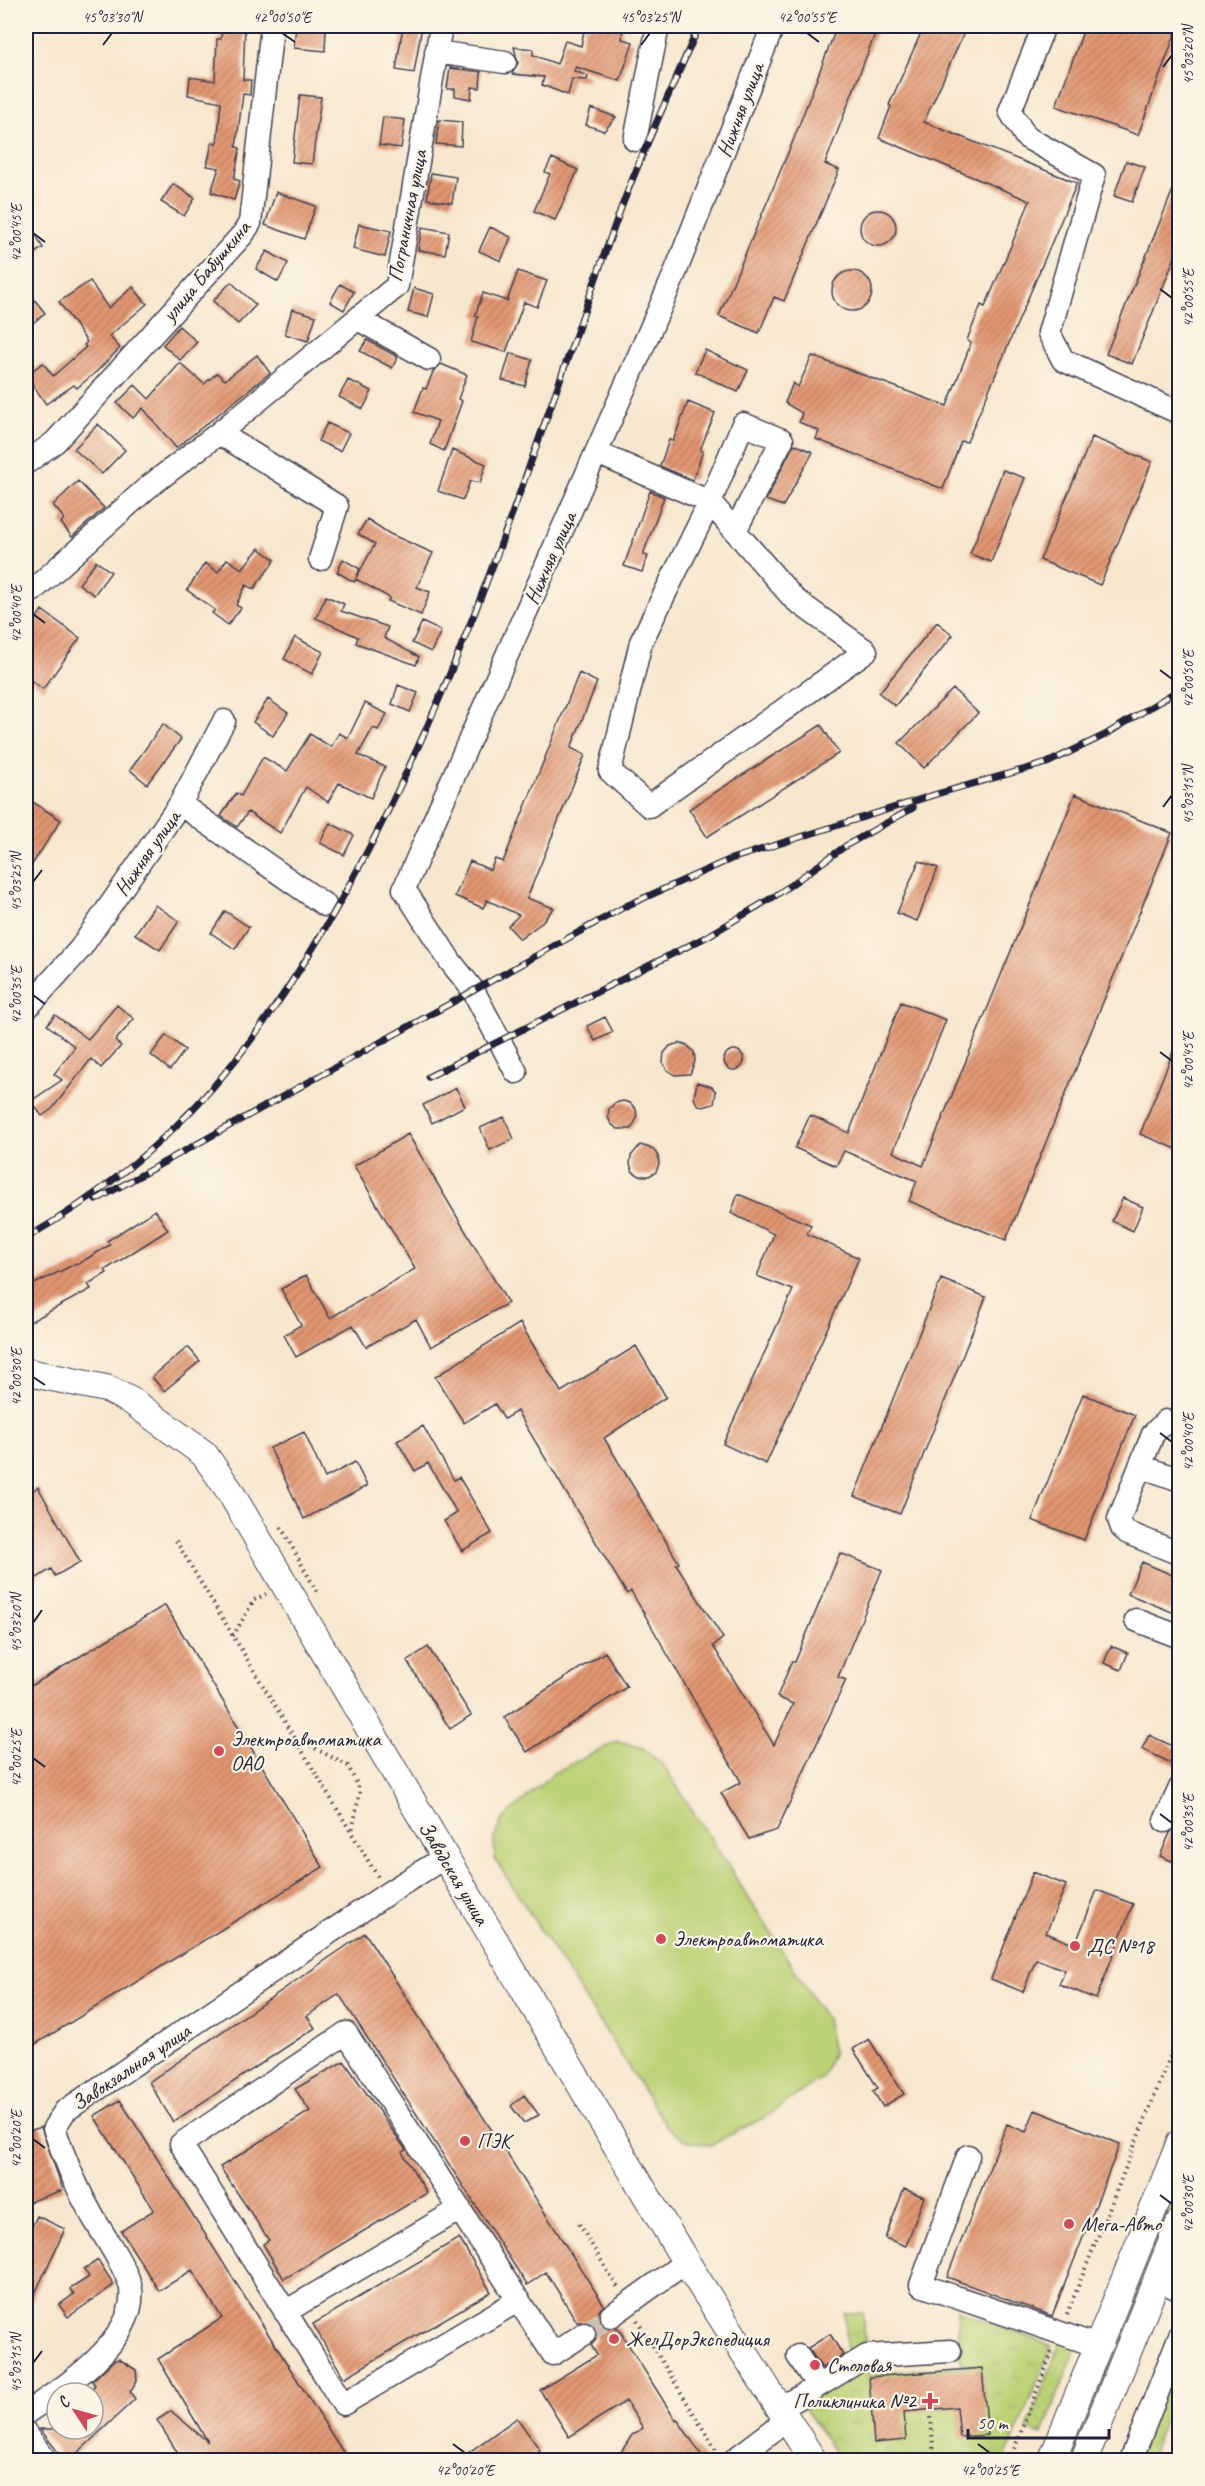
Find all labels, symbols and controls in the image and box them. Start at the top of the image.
text: 45°03'30"N [82,8,145,27]
text: 42°00'50"E [253,8,313,27]
text: 45°03'25"N [620,8,683,27]
text: 42°00'55"E [778,8,838,27]
text: 45°03'20"N [1179,22,1198,85]
street label: Нижняя улица [710,57,771,161]
street label: Пограничная улица [382,146,433,284]
text: 42°00'45"E [7,202,26,262]
street label: улица Бабушкина [155,214,257,328]
text: 42°00'55"E [1179,267,1198,327]
street label: Нижняя улица [518,506,583,608]
text: 42°00'40"E [7,583,26,643]
text: 42°00'50"E [1179,648,1198,708]
text: 45°03'15"N [1179,762,1198,825]
street label: Нижняя улица [108,803,187,901]
text: 45°03'25"N [7,849,26,912]
text: 42°00'35"E [7,964,26,1024]
text: 42°00'45"E [1179,1030,1198,1090]
text: 42°00'30"E [7,1346,26,1406]
text: 42°00'40"E [1179,1411,1198,1471]
text: 45°03'20"N [7,1590,26,1653]
place label: Электроавтоматика ОАО [231,1726,382,1776]
text: 42°00'25"E [7,1727,26,1787]
marker: Электроавтоматика ОАО [212,1744,226,1758]
text: 42°00'35"E [1179,1792,1198,1852]
street label: Заводская улица [413,1816,496,1931]
place label: Электроавтоматика [673,1926,824,1952]
marker: Электроавтоматика [654,1932,668,1946]
place label: ДС №18 [1087,1933,1156,1959]
marker: ДС №18 [1068,1939,1082,1953]
street label: Завокзальная улица [67,2017,197,2116]
text: 42°00'20"E [7,2108,26,2168]
place label: ПЭК [477,2128,515,2154]
marker: ПЭК [458,2134,472,2148]
text: 42°00'30"E [1179,2173,1198,2233]
place label: Мега-Авто [1081,2211,1163,2237]
marker: Мега-Авто [1062,2217,1076,2231]
place label: ЖелДорЭкспедиция [626,2326,770,2352]
text: 45°03'15"N [7,2330,26,2393]
marker: ЖелДорЭкспедиция [607,2332,621,2346]
place label: Столовая [827,2352,893,2378]
marker: Столовая [808,2358,822,2372]
north arrow [45,2381,105,2441]
place label: Поликлиника №2 [793,2388,918,2414]
text: С [53,2392,75,2412]
marker: Поликлиника №2 [921,2392,939,2410]
scale bar [968,2402,1109,2440]
text: 50 m [977,2412,1010,2434]
text: 42°00'20"E [436,2461,496,2480]
text: 42°00'25"E [961,2461,1021,2480]

